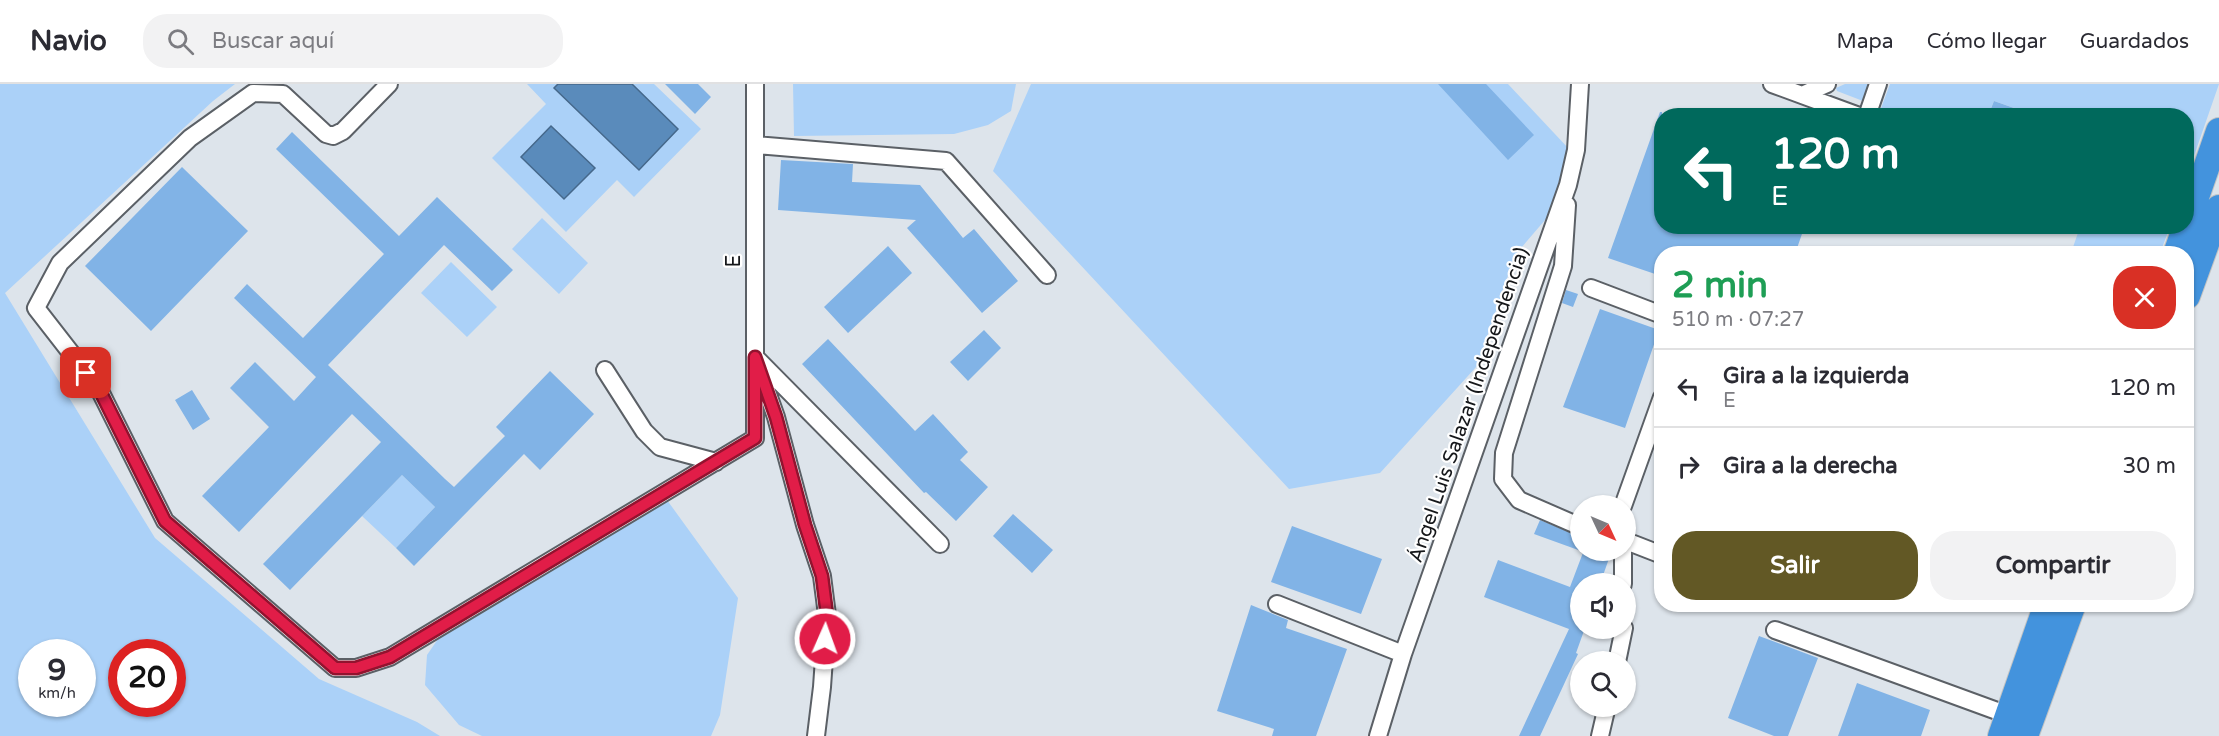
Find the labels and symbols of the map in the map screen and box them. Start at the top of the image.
street label: Ángel Luis Salazar (Independencia) [1403,244,1534,566]
street label: E [722,255,746,267]
pin [60,347,111,398]
north arrow [1570,495,1636,561]
position arrow [793,607,857,671]
speed limit sign: 20 [108,639,186,717]

